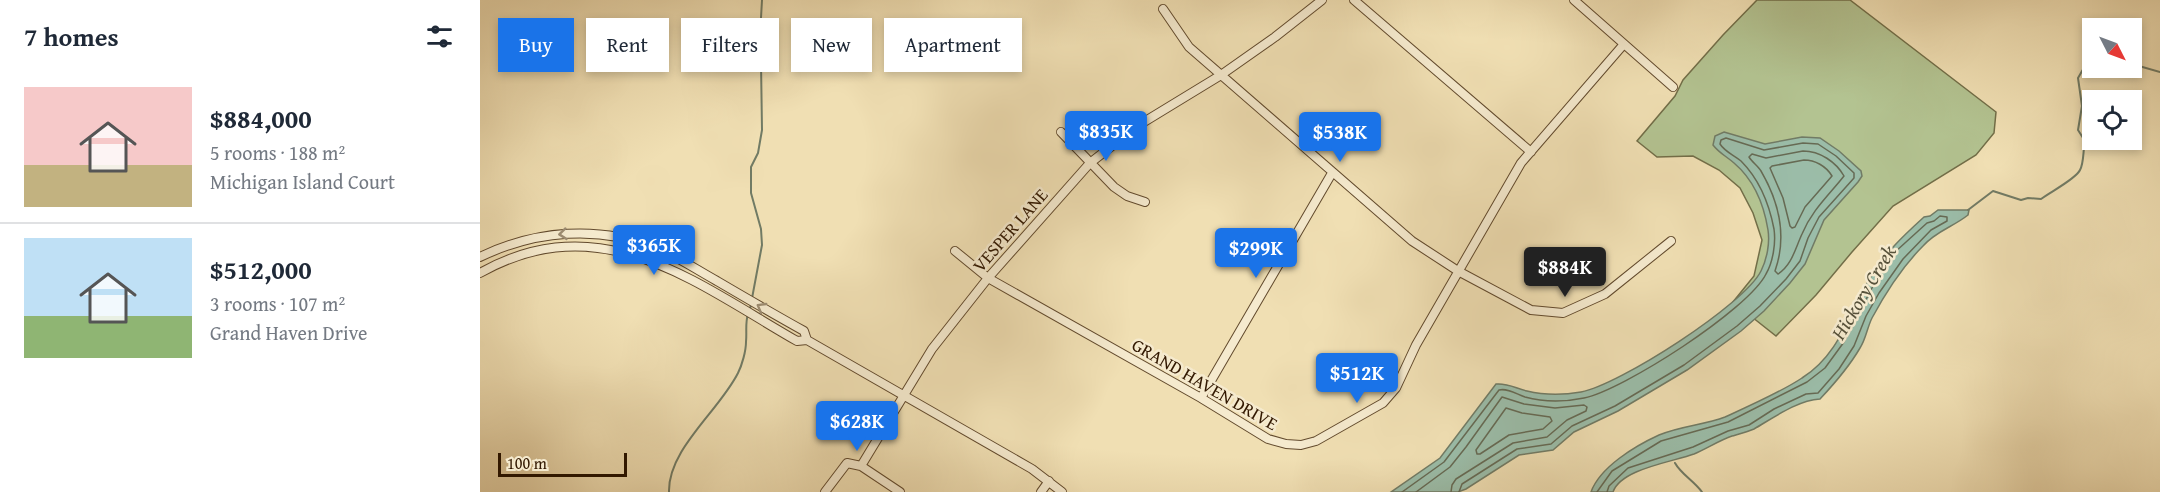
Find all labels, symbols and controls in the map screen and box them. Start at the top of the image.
text: 7 homes [24,17,119,56]
chip: Buy [498,18,574,72]
chip: Rent [586,18,669,72]
chip: Filters [681,18,779,72]
chip: New [791,18,872,72]
chip: Apartment [884,18,1022,72]
north arrow [2082,18,2142,78]
map controls [2082,18,2142,150]
icon: filters [423,20,456,53]
button: locate [2082,90,2142,150]
text: $884,000 [210,99,312,138]
icon: home [72,111,144,183]
pin: $835K [1064,111,1148,162]
pin: $538K [1298,112,1382,163]
text: $835K [1079,116,1133,145]
text: $538K [1313,117,1367,146]
text: 5 rooms · 188 m² [210,138,345,167]
text: Michigan Island Court [210,167,395,196]
street label: VESPER LANE [966,182,1054,278]
pin: $365K [612,225,696,276]
one-way arrow [558,227,567,240]
pin: $299K [1214,228,1298,279]
text: $365K [627,230,681,259]
text: $299K [1229,233,1283,262]
water label: Hickory Creek [1823,239,1903,346]
pin: $884K [1523,247,1607,298]
text: $512,000 [210,250,312,289]
text: $884K [1538,252,1592,281]
icon: home [72,262,144,334]
text: 3 rooms · 107 m² [210,289,345,318]
one-way arrow [757,303,767,314]
text: Grand Haven Drive [210,318,367,347]
street label: GRAND HAVEN DRIVE [1127,331,1283,437]
pin: $512K [1315,353,1399,404]
text: $512K [1330,358,1384,387]
pin: $628K [815,401,899,452]
text: $628K [830,406,884,435]
scale bar [498,450,627,478]
text: 100 m [507,451,547,475]

